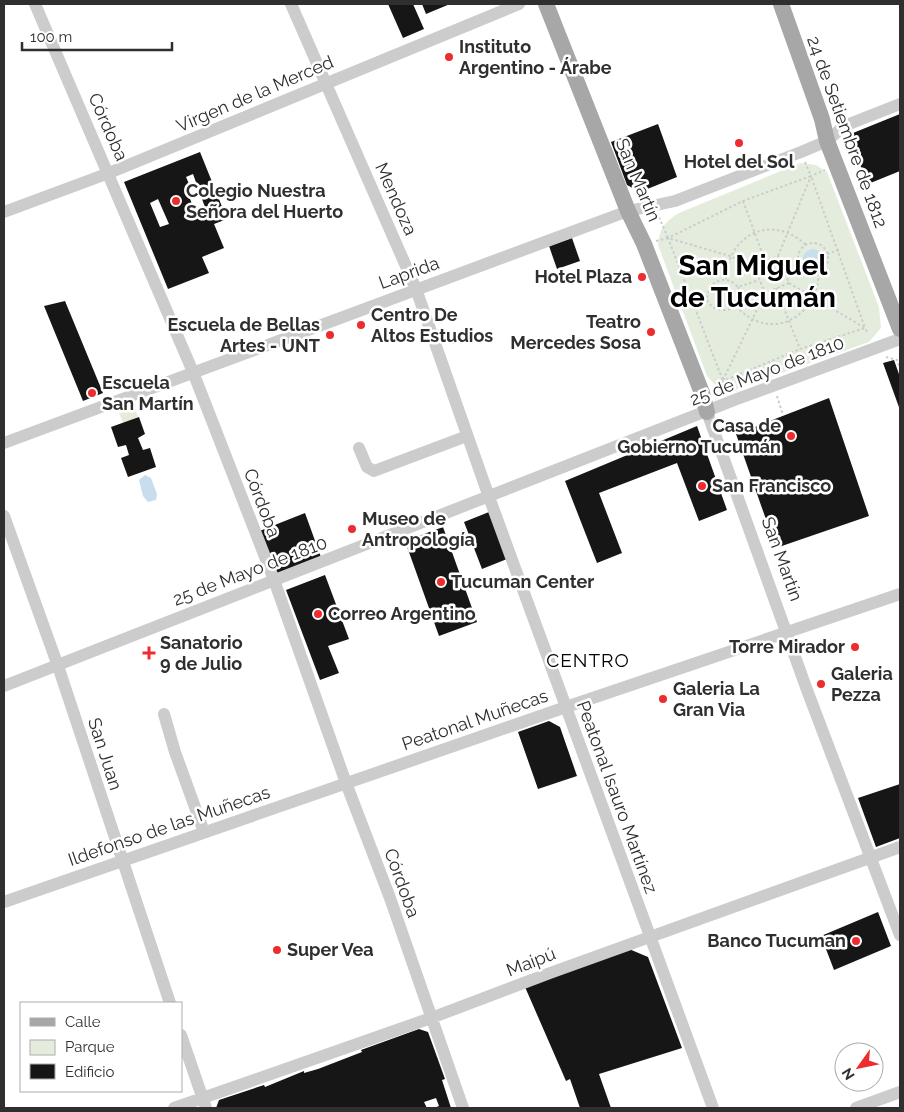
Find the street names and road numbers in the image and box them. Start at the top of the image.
street label: 24 de Setiembre de 1812 [803,33,892,231]
street label: Virgen de la Merced [173,51,336,136]
street label: Córdoba [84,90,133,164]
street label: San Martín [612,135,665,224]
street label: Mendoza [371,159,422,238]
street label: Laprida [376,252,442,293]
street label: 25 de Mayo de 1810 [687,331,847,410]
street label: Córdoba [240,465,285,540]
street label: San Martín [758,514,807,604]
street label: 25 de Mayo de 1810 [170,531,330,610]
street label: Peatonal Muñecas [399,685,551,754]
street label: Peatonal Isauro Martínez [573,698,662,896]
street label: San Juan [84,715,127,793]
street label: Ildefonso de las Muñecas [65,781,273,870]
street label: Córdoba [380,845,425,920]
street label: Maipú [503,943,558,981]

